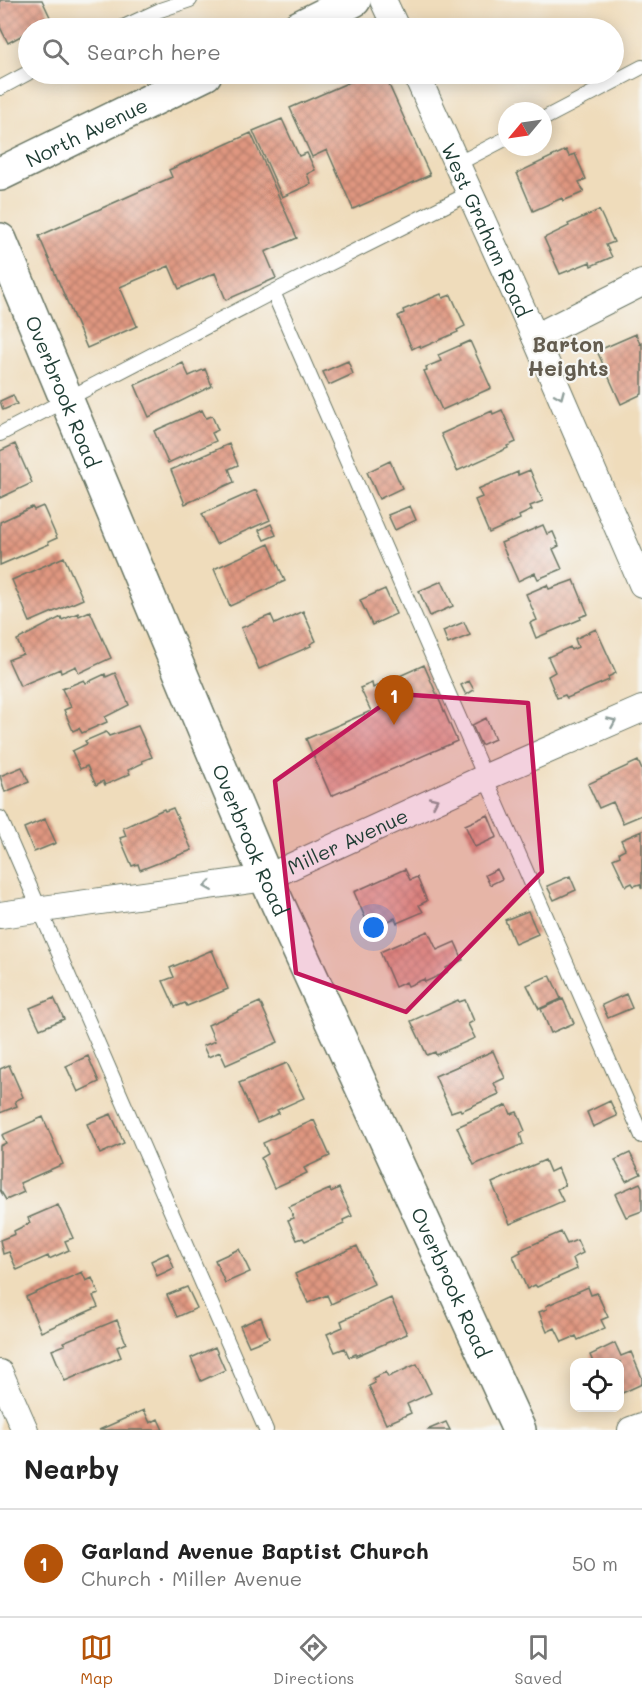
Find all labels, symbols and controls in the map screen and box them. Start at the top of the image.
search box [18,18,624,84]
icon: search [39,35,72,68]
text: Search here [87,37,221,66]
street label: North Avenue [21,91,152,173]
north arrow [498,102,552,156]
street label: West Graham Road [436,139,537,321]
street label: Overbrook Road [20,311,106,471]
district label: Barton Heights [527,330,609,381]
one-way arrow [553,389,565,400]
pin: 1 [374,676,414,725]
one-way arrow [605,717,616,729]
street label: Overbrook Road [207,760,294,920]
one-way arrow [427,796,438,808]
street label: Miller Avenue [283,802,412,880]
one-way arrow [203,879,212,891]
your location [359,913,388,942]
street label: Overbrook Road [406,1203,497,1362]
map controls [570,1358,624,1412]
button: locate [570,1358,624,1412]
text: Nearby [24,1452,119,1486]
text: Garland Avenue Baptist Church [81,1536,429,1565]
text: 1 [39,1550,48,1576]
text: 50 m [572,1550,618,1576]
text: Church · Miller Avenue [81,1565,302,1591]
tab: Map [80,1631,113,1688]
tab: Directions [273,1631,354,1688]
tab: Saved [514,1631,562,1688]

